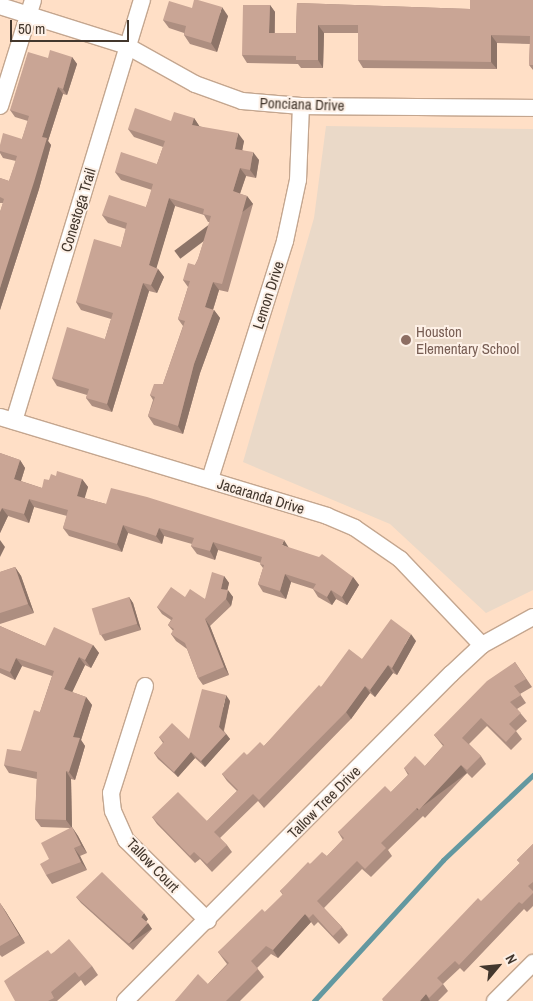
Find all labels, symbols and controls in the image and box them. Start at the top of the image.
scale bar [12,10,131,42]
text: 50 m [18,18,45,39]
street label: Ponciana Drive [259,94,345,114]
street label: Conestoga Trail [57,166,99,254]
street label: Lemon Drive [249,259,287,331]
place label: Houston Elementary School [416,322,519,357]
marker: Houston Elementary School [400,334,412,346]
street label: Jacaranda Drive [215,474,307,518]
street label: Tallow Tree Drive [284,762,364,842]
street label: Tallow Court [123,834,183,896]
north arrow [473,941,523,991]
text: N [501,951,521,967]

